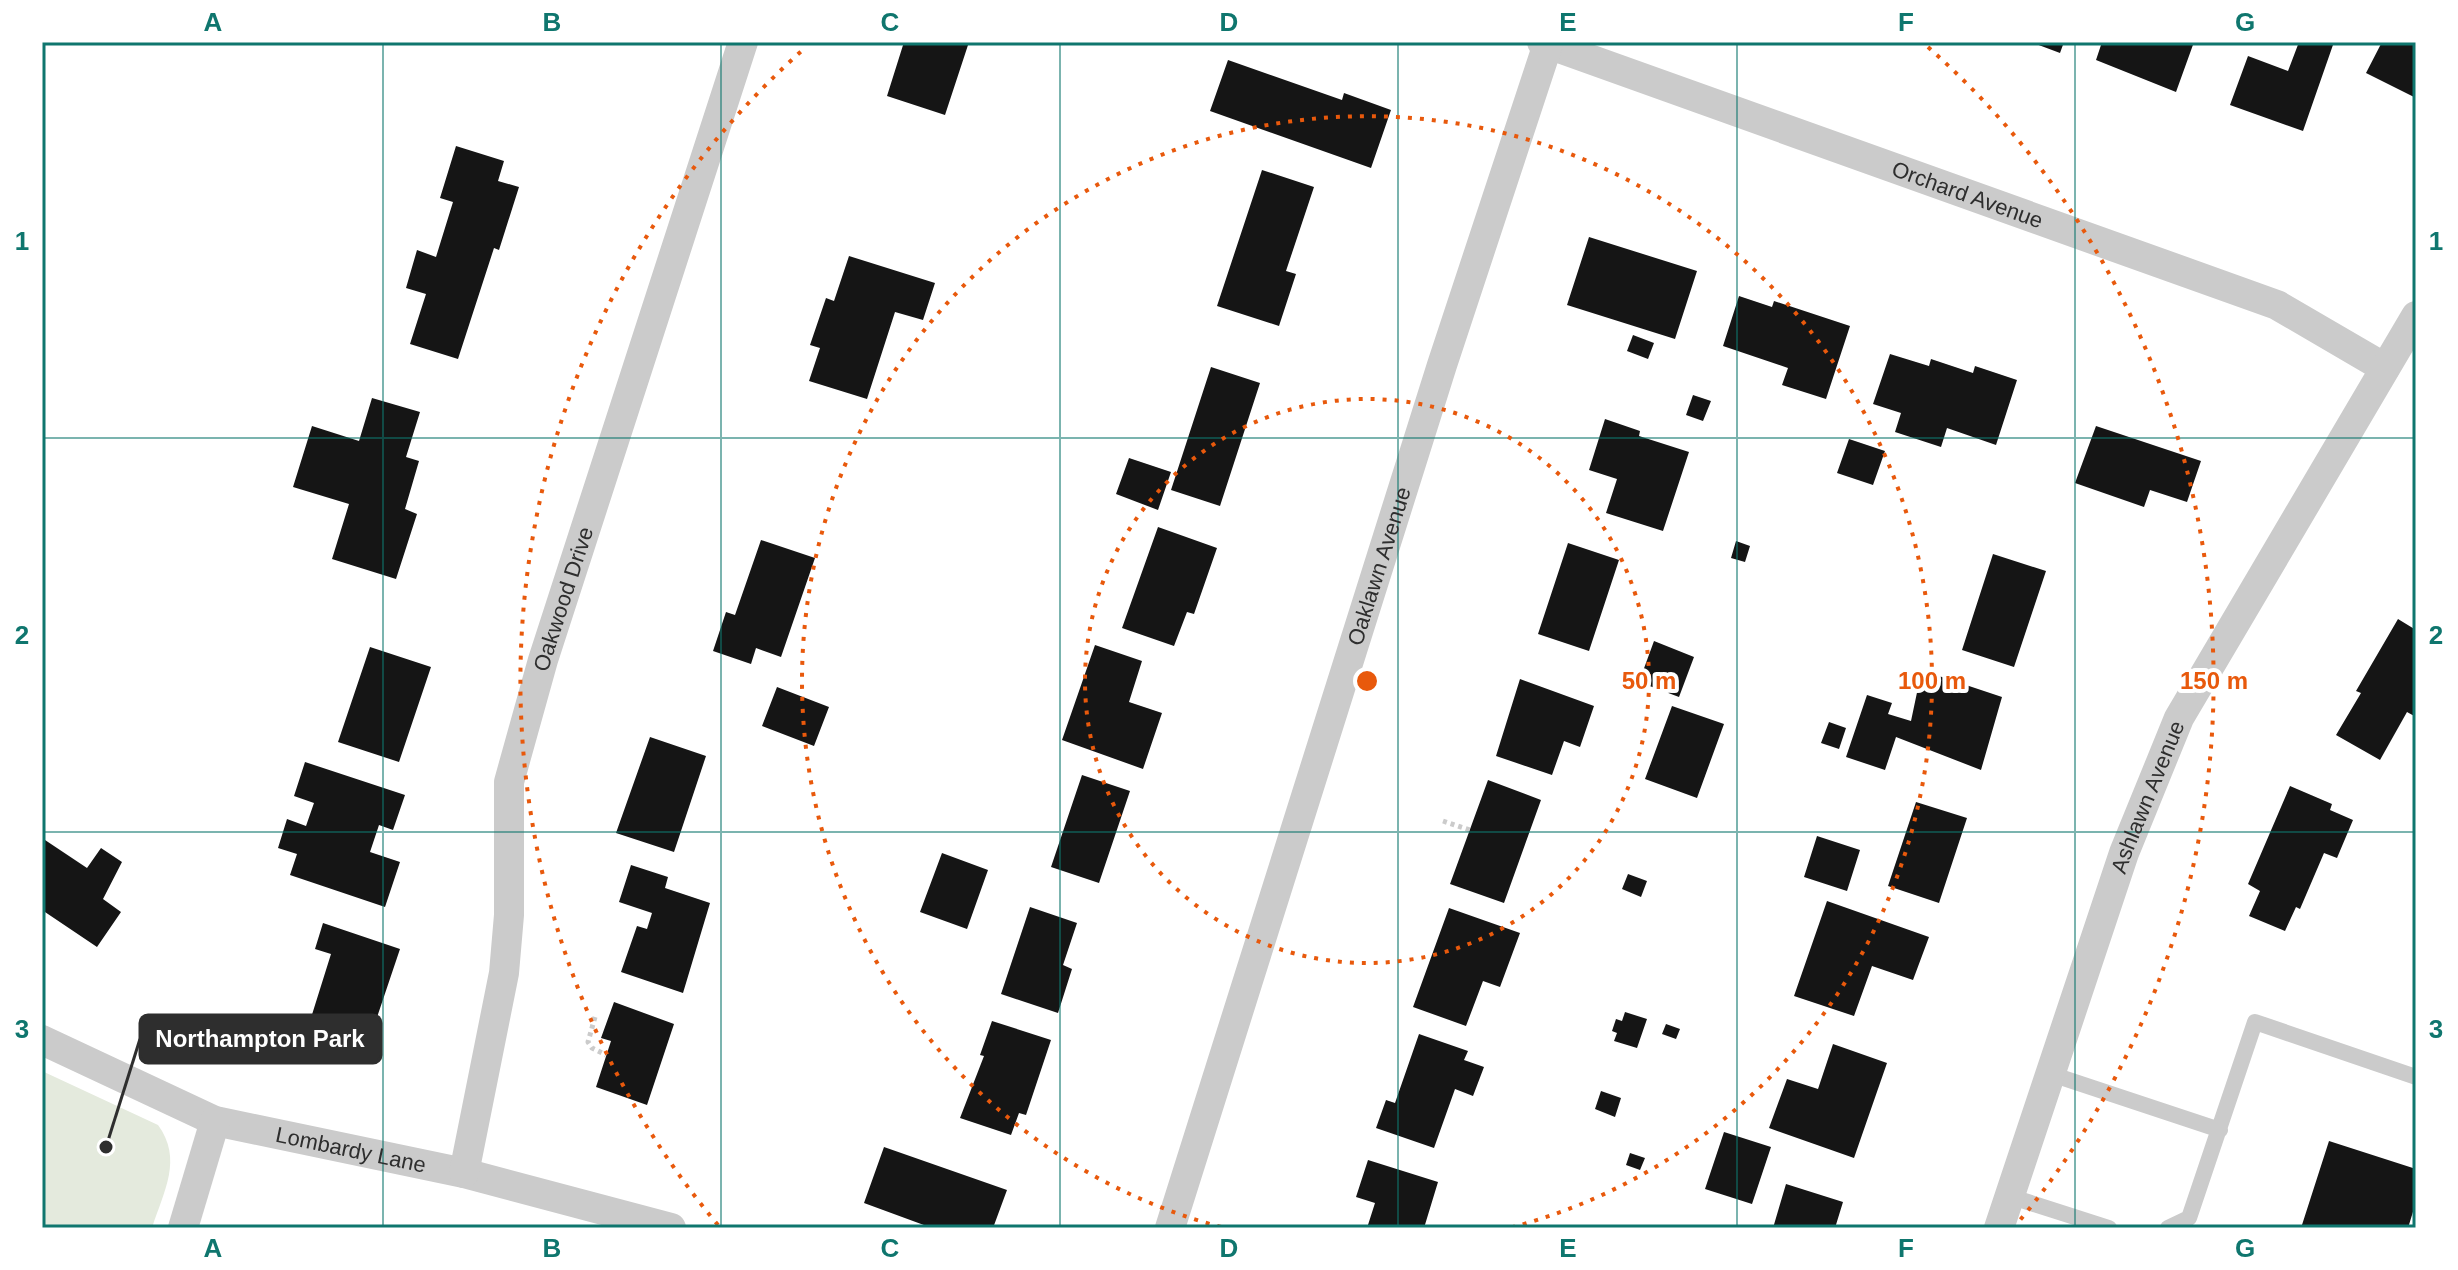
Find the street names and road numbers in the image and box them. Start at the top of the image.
street label: Orchard Avenue [1889,156,2047,233]
street label: Oaklawn Avenue [1342,484,1415,648]
street label: Oakwood Drive [528,523,598,674]
street label: Ashlawn Avenue [2106,717,2189,876]
street label: Lombardy Lane [274,1122,428,1177]

